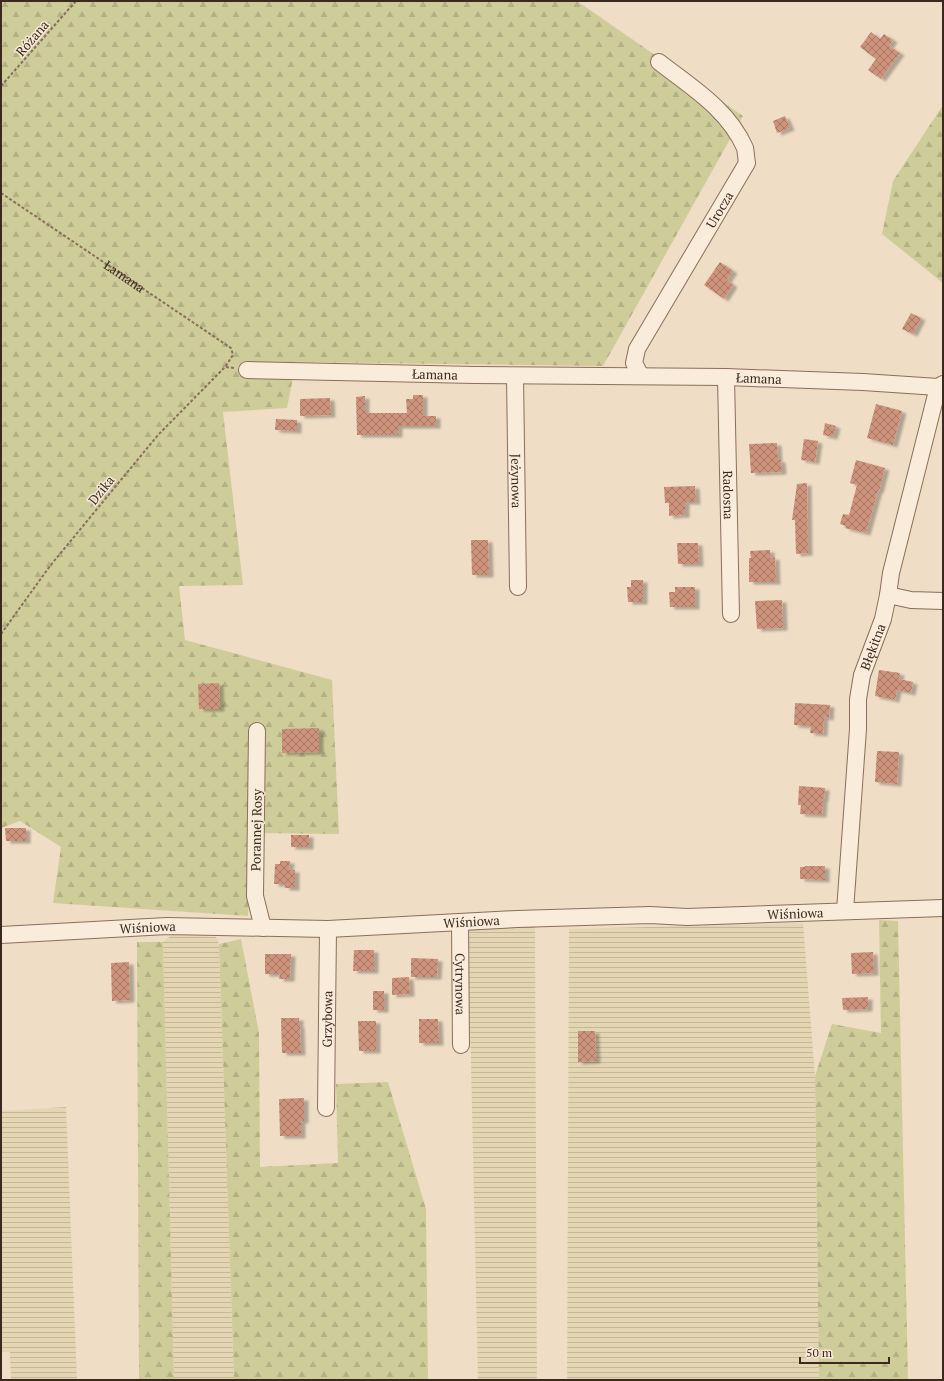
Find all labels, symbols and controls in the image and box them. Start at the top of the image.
street label: Różana [11,16,53,60]
street label: Urocza [702,188,737,231]
street label: Łamana [101,256,149,297]
street label: Łamana [412,365,458,384]
street label: Łamana [736,368,783,388]
street label: Jeżynowa [507,454,526,509]
street label: Radosna [719,470,738,520]
street label: Dzika [84,471,118,508]
street label: Błękitna [856,620,890,673]
street label: Porannej Rosy [246,788,266,871]
street label: Wiśniowa [767,903,824,923]
street label: Wiśniowa [443,911,501,932]
street label: Wiśniowa [119,917,177,938]
street label: Cytrynowa [451,953,470,1016]
street label: Grzybowa [318,990,336,1048]
scale bar [800,1339,889,1365]
text: 50 m [806,1345,833,1360]

